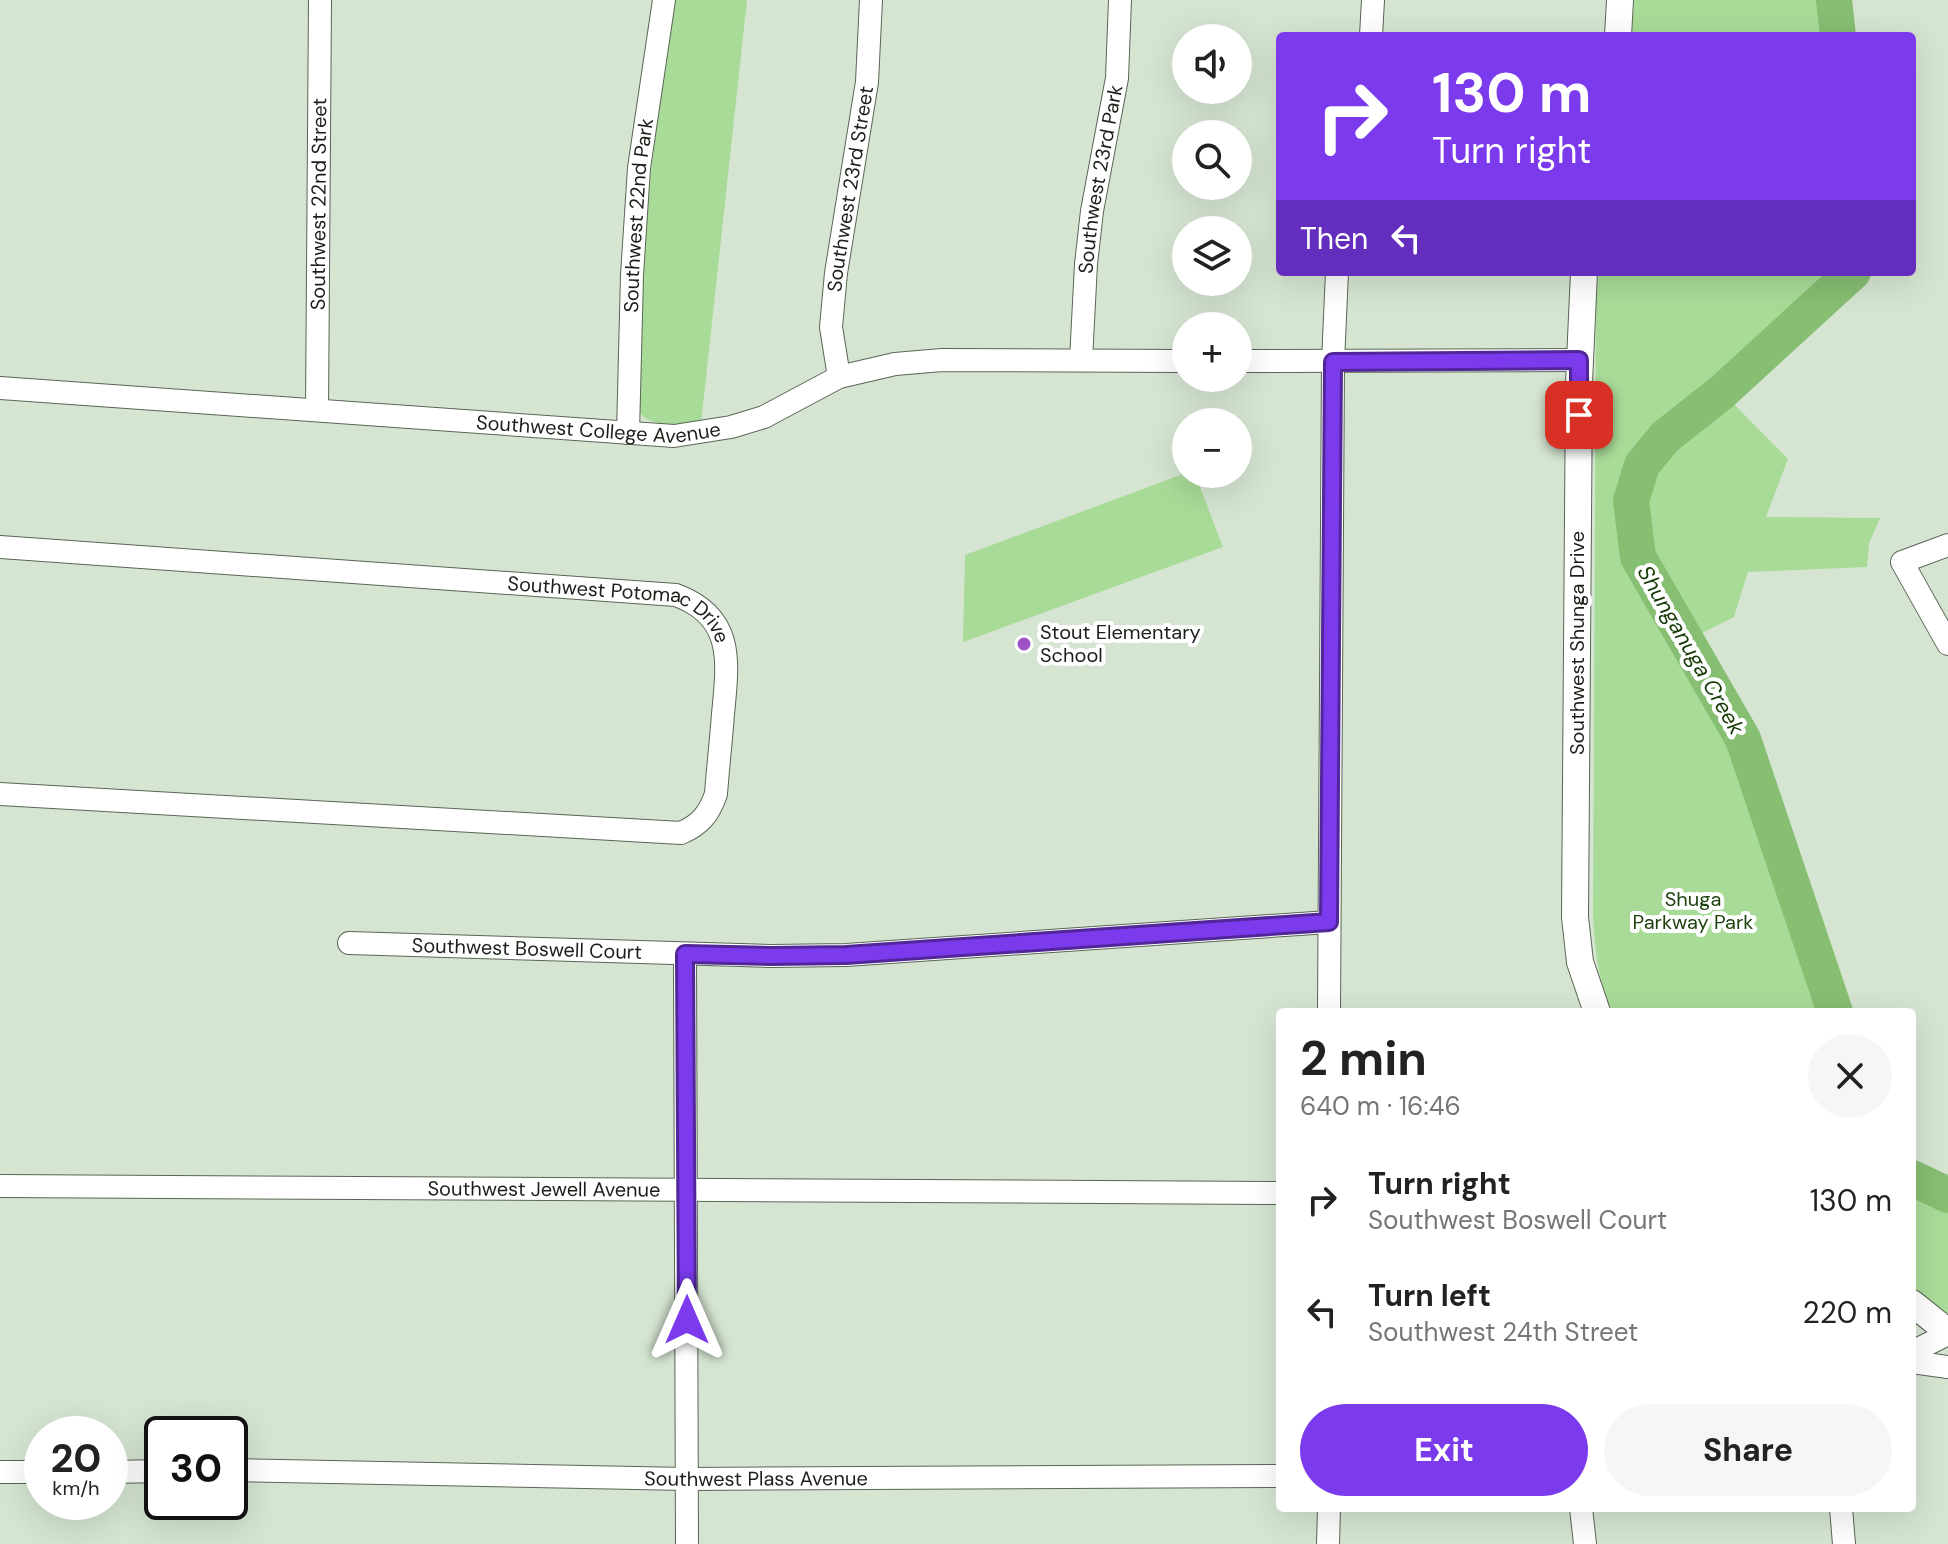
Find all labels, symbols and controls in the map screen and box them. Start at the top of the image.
map controls [1172,24,1252,488]
button: sound [1172,24,1252,104]
text: 130 m [1432,56,1591,129]
icon: right [1300,64,1404,168]
street label: Southwest 23rd Park [1073,83,1128,274]
street label: Southwest 23rd Street [821,84,879,293]
street label: Southwest 22nd Street [305,98,332,310]
street label: Southwest 22nd Park [618,116,659,313]
button: search [1172,120,1252,200]
text: Turn right [1432,127,1591,174]
button: layers [1172,216,1252,296]
icon: left [1384,216,1428,260]
text: Then [1300,219,1368,258]
button: + [1172,312,1252,392]
pin [1545,381,1613,449]
icon: arrive [1557,393,1601,437]
button: − [1172,408,1252,488]
street label: Southwest College Avenue [475,409,722,449]
street label: Southwest Shunga Drive [1564,531,1590,755]
water label: Shunganuga Creek [1631,560,1752,741]
street label: Southwest Potomac Drive [507,570,736,646]
place label: Stout Elementary School [1040,619,1201,668]
marker: Stout Elementary School [1015,635,1033,653]
park label: Shuga Parkway Park [1633,886,1753,935]
street label: Southwest Boswell Court [411,932,643,965]
text: 2 min [1300,1027,1427,1090]
button: close [1808,1034,1892,1118]
text: 640 m · 16:46 [1300,1089,1461,1123]
text: Turn right [1368,1164,1511,1203]
street label: Southwest Jewell Avenue [427,1175,661,1203]
icon: right [1300,1178,1344,1222]
text: 130 m [1810,1181,1892,1220]
text: Southwest Boswell Court [1368,1203,1667,1237]
text: Turn left [1368,1276,1491,1315]
position arrow [645,1278,729,1362]
icon: left [1300,1290,1344,1334]
text: 220 m [1803,1293,1892,1332]
text: Southwest 24th Street [1368,1315,1638,1349]
button: Exit [1300,1404,1588,1496]
button: Share [1604,1404,1892,1496]
speed limit sign: 30 [144,1416,248,1520]
text: 20 [50,1432,102,1484]
street label: Southwest Plass Avenue [644,1465,868,1492]
text: km/h [52,1475,100,1501]

